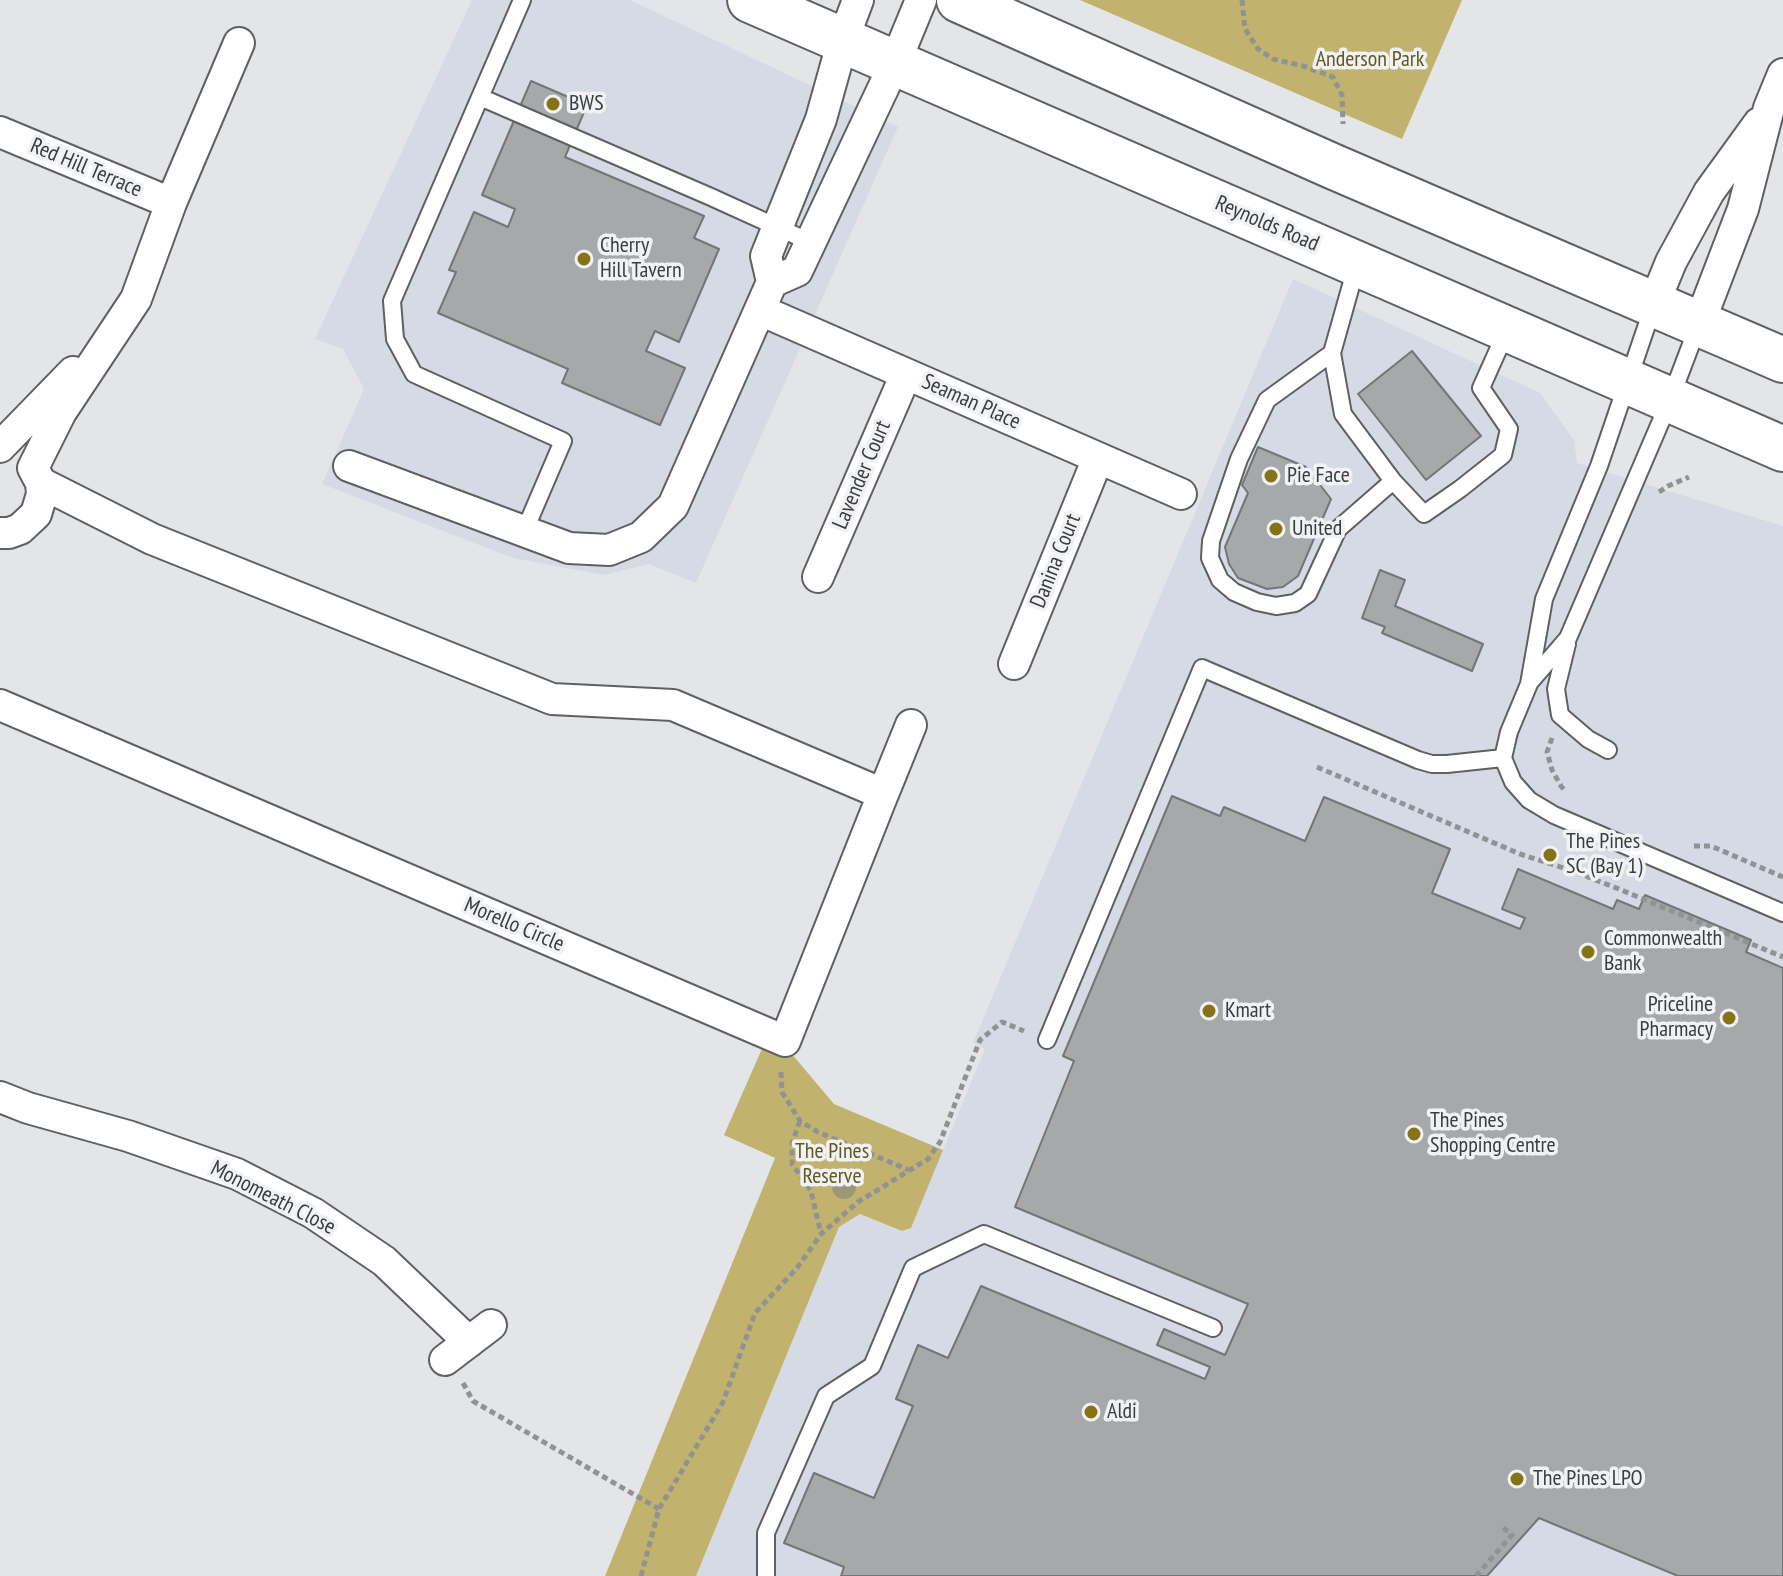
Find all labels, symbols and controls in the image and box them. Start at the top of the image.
park label: Anderson Park [1316,47,1424,73]
place label: BWS [569,91,604,117]
marker: BWS [544,95,562,113]
street label: Red Hill Terrace [26,133,146,203]
street label: Reynolds Road [1211,190,1323,258]
place label: Cherry Hill Tavern [600,233,682,284]
marker: Cherry Hill Tavern [575,250,593,268]
street label: Seaman Place [918,369,1024,435]
street label: Lavender Court [827,417,897,533]
place label: Pie Face [1287,463,1350,489]
marker: Pie Face [1262,467,1280,485]
street label: Danina Court [1025,510,1087,612]
place label: United [1292,516,1342,542]
marker: United [1267,520,1285,538]
place label: The Pines SC (Bay 1) [1566,829,1642,880]
marker: The Pines SC (Bay 1) [1541,846,1559,864]
street label: Morello Circle [460,892,568,958]
place label: Commonwealth Bank [1604,926,1722,978]
marker: Commonwealth Bank [1579,943,1597,961]
place label: Priceline Pharmacy [1640,992,1713,1044]
place label: Kmart [1225,998,1271,1024]
marker: Kmart [1200,1002,1218,1020]
marker: Priceline Pharmacy [1720,1009,1738,1027]
place label: The Pines Shopping Centre [1430,1108,1556,1160]
marker: The Pines Shopping Centre [1405,1125,1423,1143]
park label: The Pines Reserve [795,1139,869,1190]
street label: Monomeath Close [206,1155,340,1241]
place label: Aldi [1107,1399,1137,1425]
marker: Aldi [1082,1403,1100,1421]
place label: The Pines LPO [1533,1466,1643,1492]
marker: The Pines LPO [1508,1470,1526,1488]

